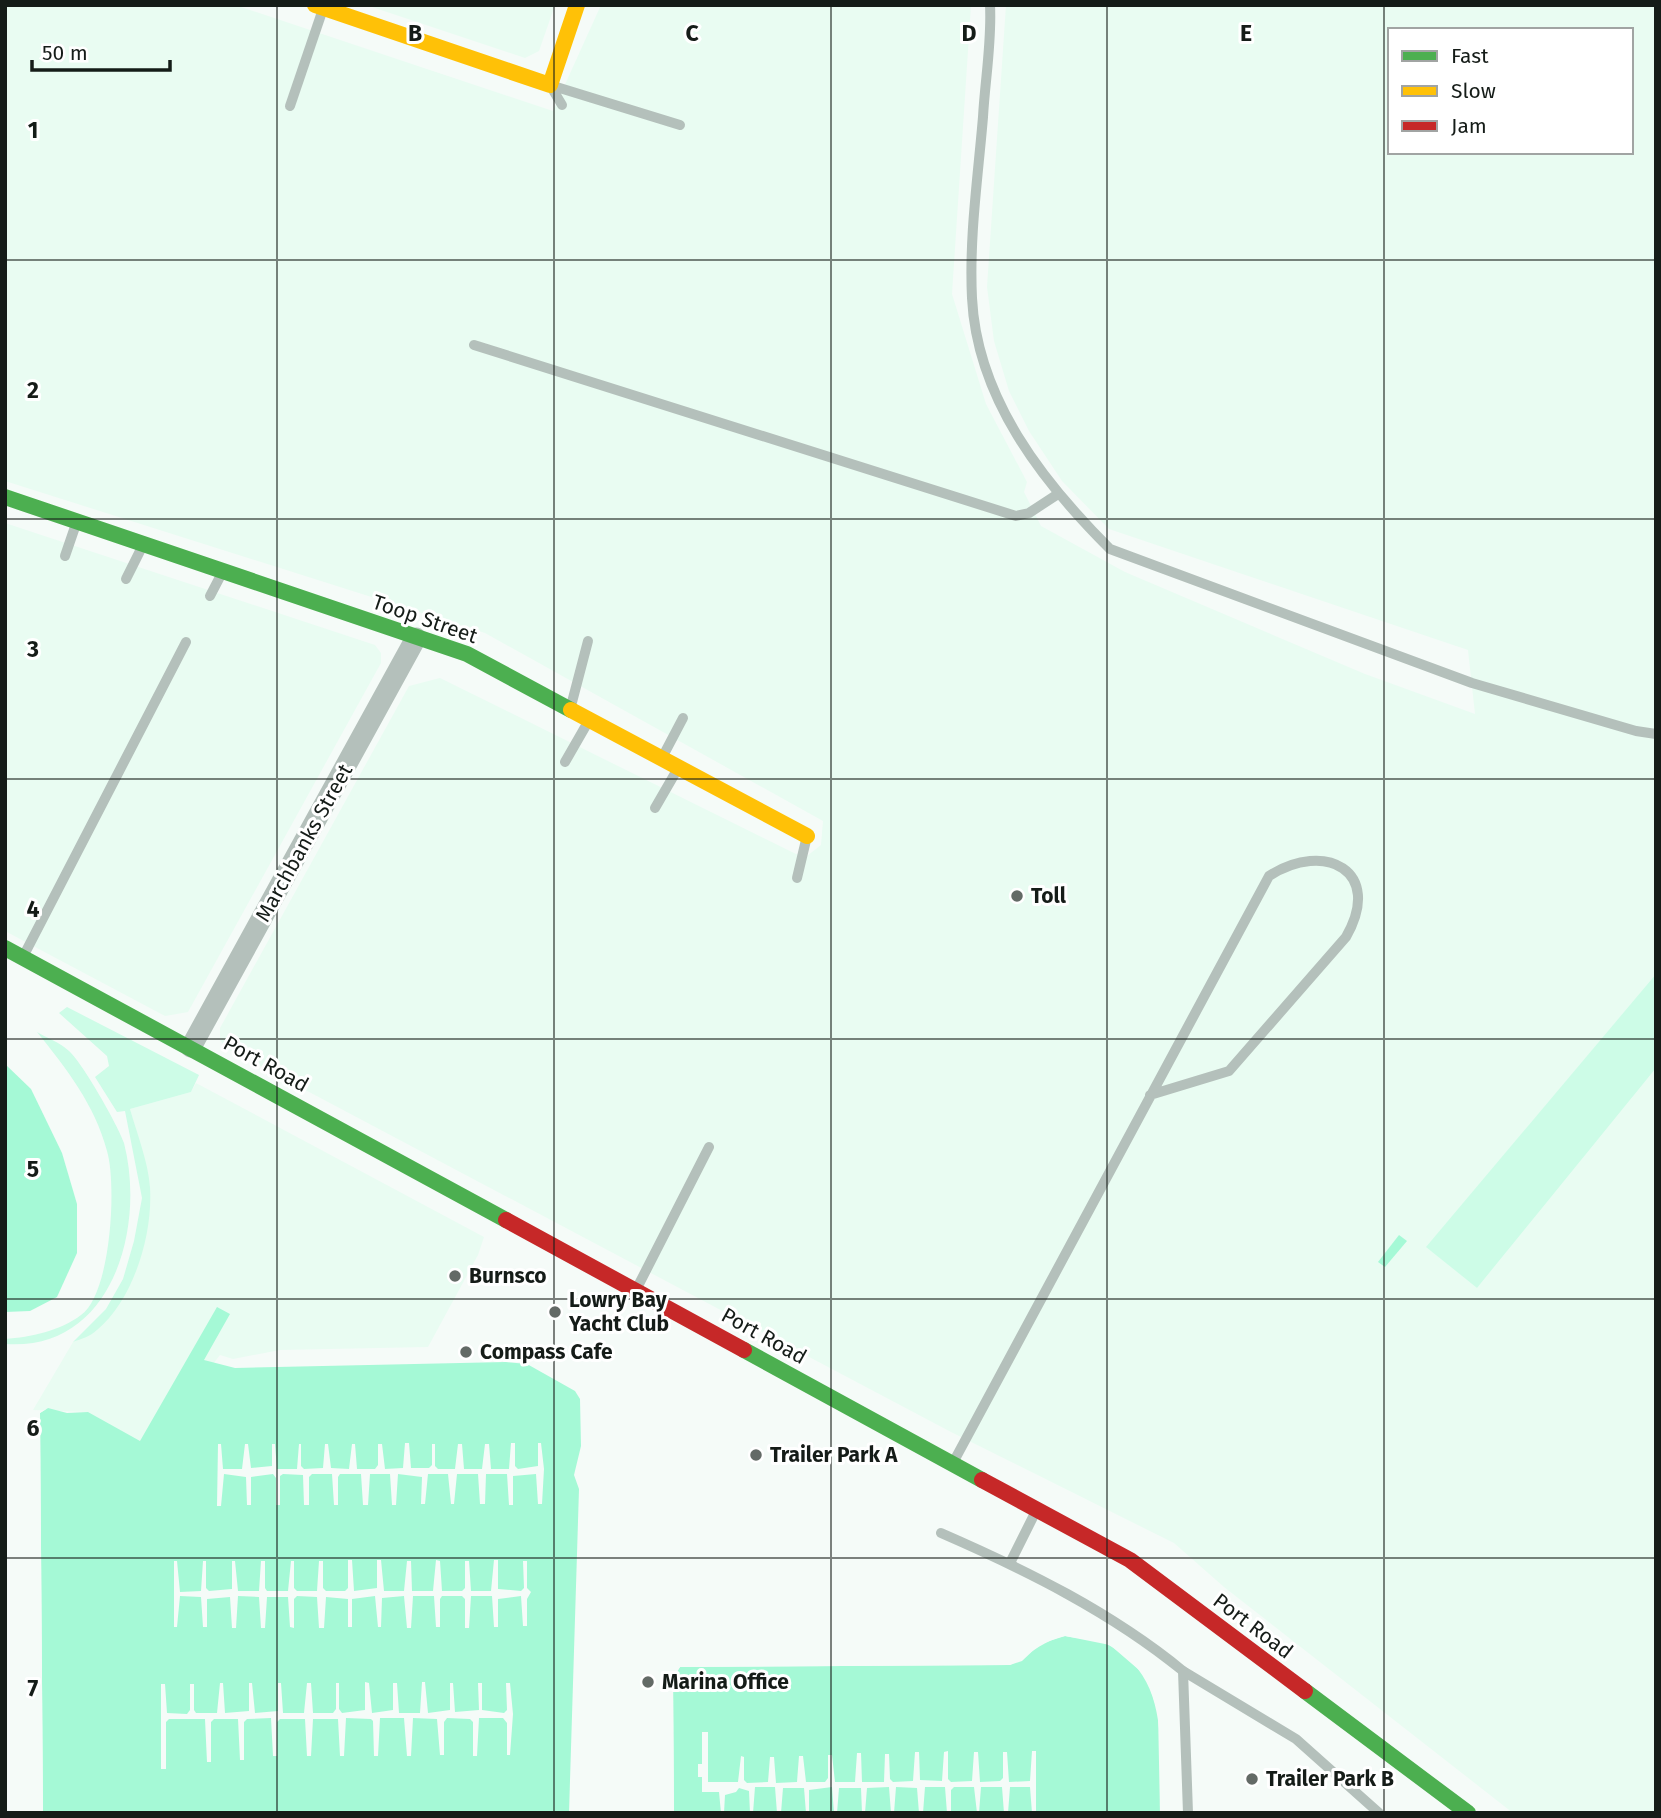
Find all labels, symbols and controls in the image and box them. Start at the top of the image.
text: B [408,19,422,47]
text: C [685,19,699,47]
text: D [962,19,977,47]
text: E [1240,19,1252,47]
scale bar [32,28,170,72]
legend [1388,28,1633,154]
text: 50 m [42,40,88,66]
text: Fast [1451,43,1489,69]
text: Slow [1451,78,1496,104]
text: Jam [1451,113,1487,139]
text: 1 [28,116,38,144]
text: 2 [27,376,39,404]
street label: Toop Street [369,589,481,649]
text: 3 [26,635,39,663]
street label: Marchbanks Street [250,759,358,927]
place label: Toll [1031,883,1067,909]
marker: Toll [1009,888,1025,904]
text: 4 [27,895,40,923]
street label: Port Road [219,1030,313,1098]
text: 5 [27,1155,39,1183]
place label: Burnsco [469,1263,547,1289]
marker: Burnsco [447,1268,463,1284]
place label: Lowry Bay Yacht Club [568,1287,669,1337]
street label: Port Road [717,1302,811,1370]
marker: Lowry Bay Yacht Club [547,1304,563,1320]
place label: Compass Cafe [480,1339,613,1365]
marker: Compass Cafe [458,1344,474,1360]
text: 6 [27,1414,40,1442]
place label: Trailer Park A [770,1442,898,1468]
marker: Trailer Park A [748,1447,764,1463]
street label: Port Road [1208,1587,1298,1665]
place label: Marina Office [662,1669,789,1695]
text: 7 [28,1674,39,1702]
marker: Marina Office [640,1674,656,1690]
place label: Trailer Park B [1266,1766,1394,1792]
marker: Trailer Park B [1244,1771,1260,1787]

